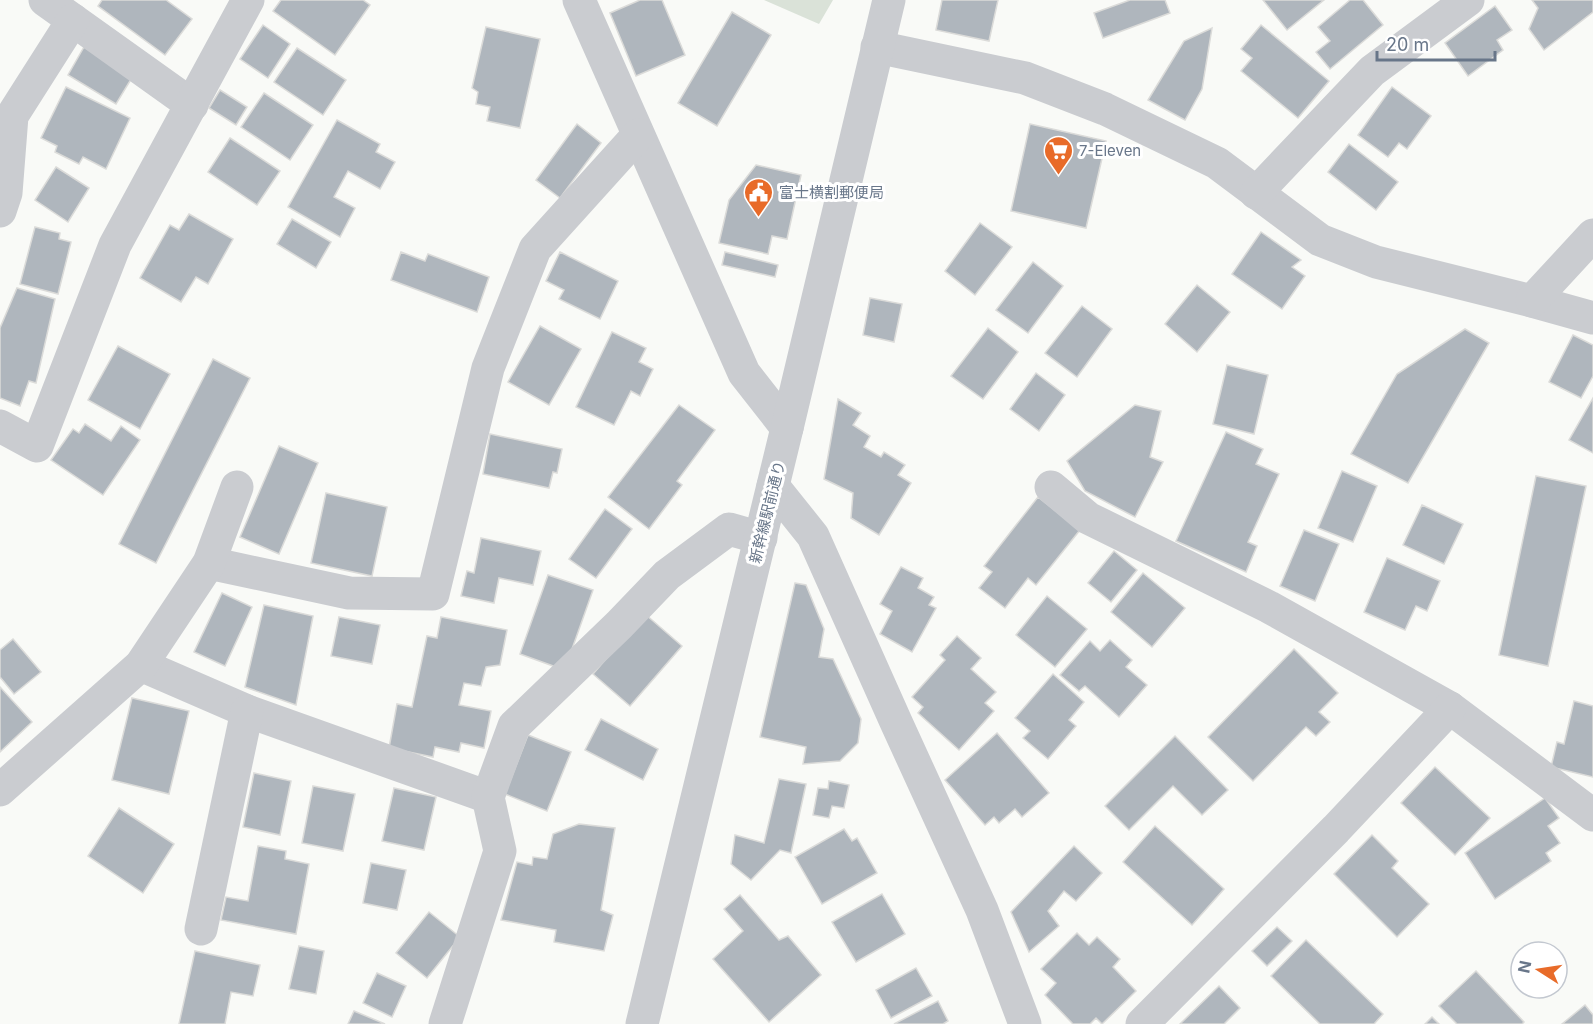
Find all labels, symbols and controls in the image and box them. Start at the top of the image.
scale bar [1377,24,1496,62]
text: 20 m [1386,34,1429,55]
supermarket icon: 7-Eleven [1042,134,1074,176]
place label: 7-Eleven [1079,141,1141,160]
public building icon: 富士横割郵便局 [742,176,774,218]
place label: 富士横割郵便局 [779,183,884,202]
street label: 新幹線駅前通り [745,459,789,565]
north arrow [1509,940,1569,1000]
text: N [1513,959,1535,975]

